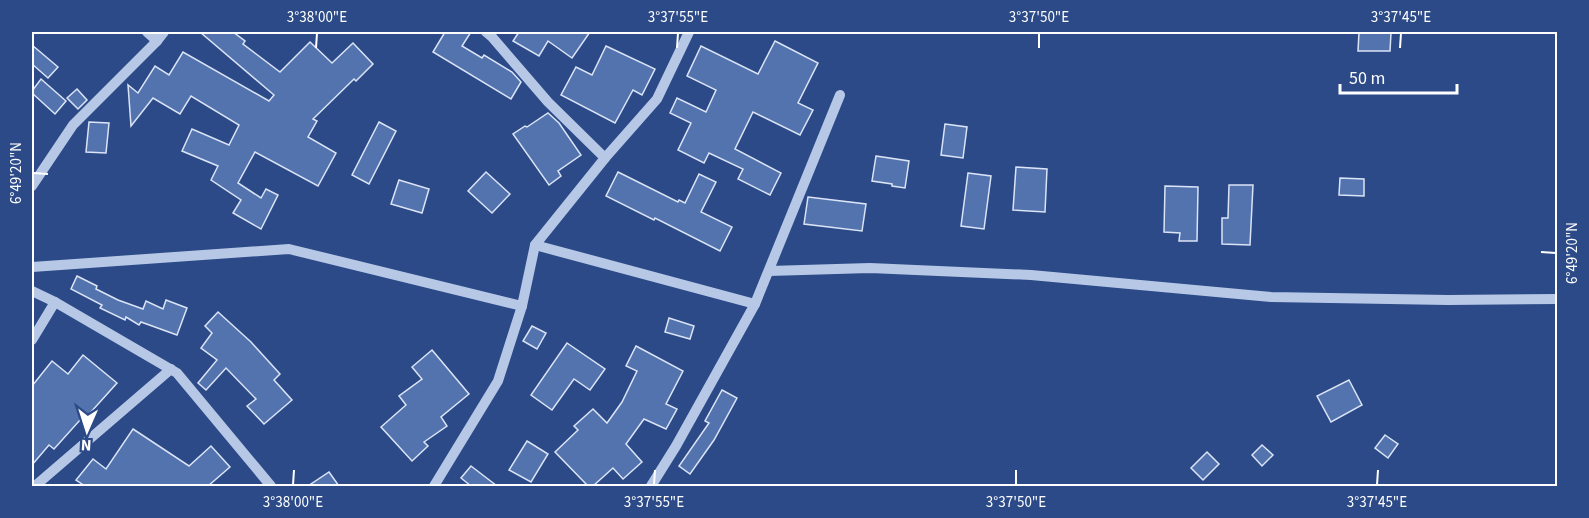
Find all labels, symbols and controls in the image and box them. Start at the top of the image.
text: 3°38'00"E [287,7,347,28]
text: 3°37'55"E [648,7,708,28]
text: 3°37'50"E [1009,7,1069,28]
text: 3°37'45"E [1371,7,1431,28]
scale bar [1340,57,1457,95]
text: 50 m [1349,66,1385,91]
text: 6°49'20"N [6,142,27,204]
text: 6°49'20"N [1562,222,1583,284]
north arrow [57,401,117,461]
text: N [80,434,92,456]
text: 3°38'00"E [263,492,323,513]
text: 3°37'55"E [624,492,684,513]
text: 3°37'50"E [986,492,1046,513]
text: 3°37'45"E [1347,492,1407,513]

